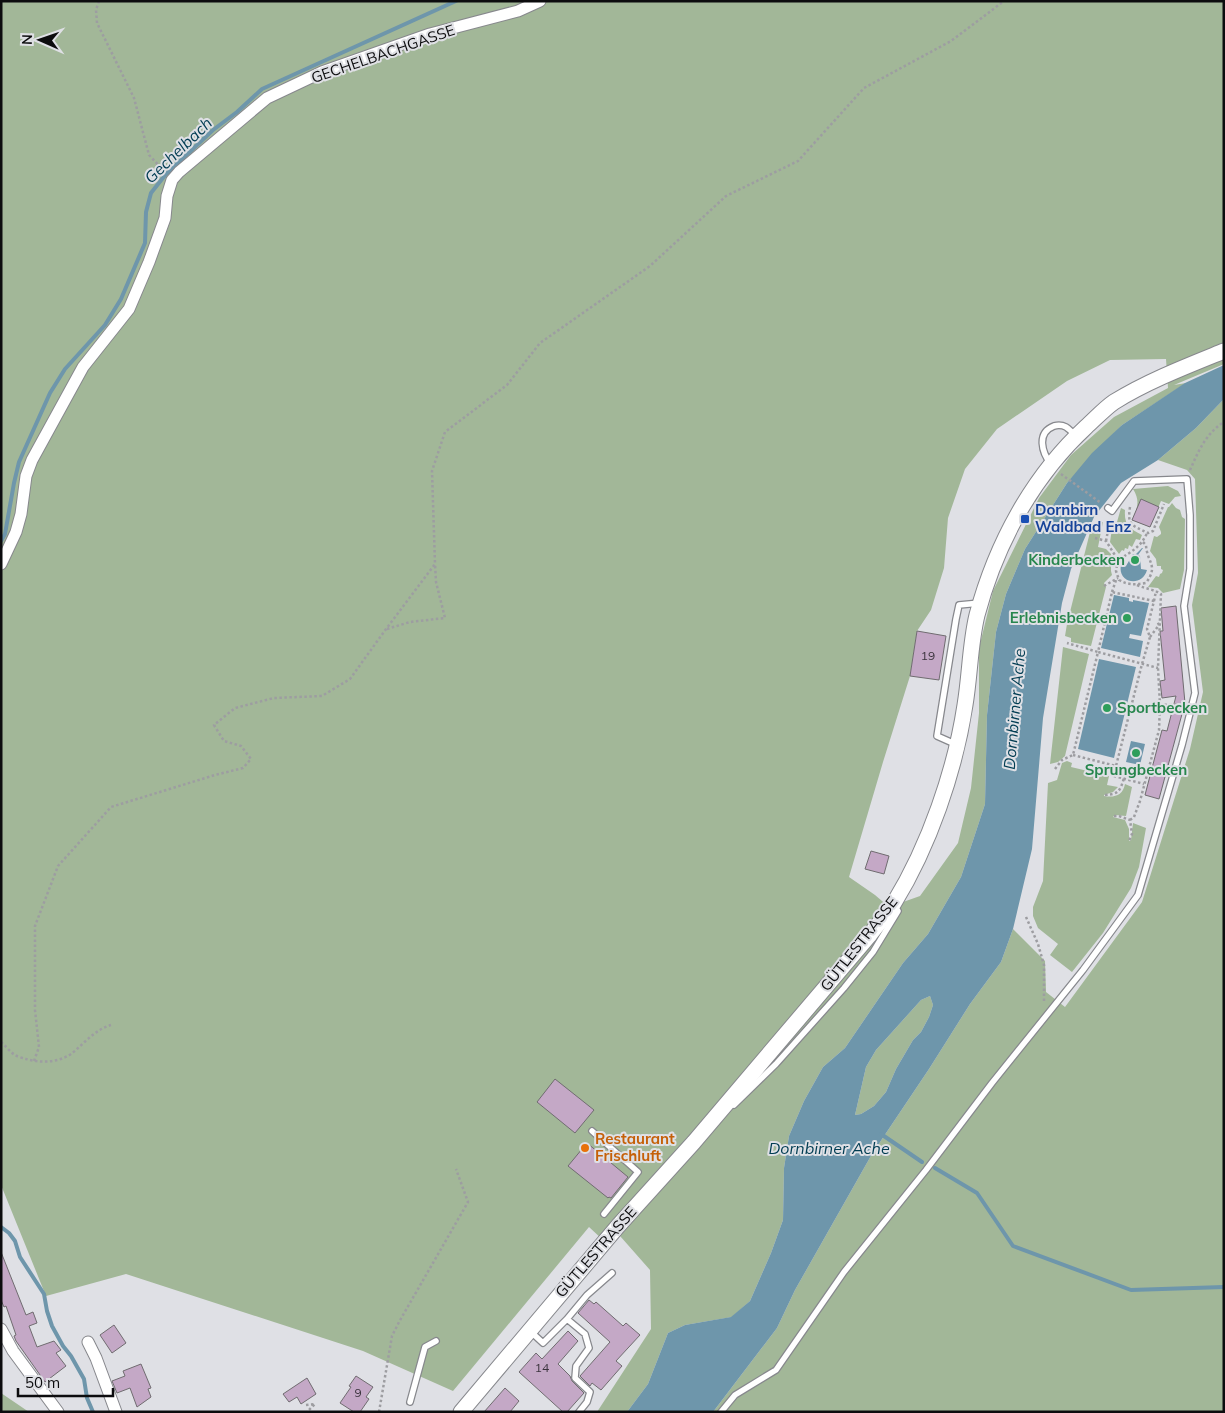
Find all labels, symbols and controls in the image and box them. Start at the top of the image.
north arrow [15,15,65,65]
street label: GECHELBACHGASSE [309,20,457,87]
text: N [18,34,36,45]
water label: Gechelbach [140,113,216,187]
place label: Dornbirn Waldbad Enz [1035,500,1131,536]
marker: Dornbirn Waldbad Enz [1019,513,1031,525]
place label: Kinderbecken [1028,550,1125,569]
marker: Kinderbecken [1129,554,1141,566]
place label: Erlebnisbecken [1010,608,1117,627]
marker: Erlebnisbecken [1121,612,1133,624]
water label: Dornbirner Ache [999,647,1029,770]
house number: 19 [921,648,935,663]
place label: Sportbecken [1117,698,1207,717]
marker: Sportbecken [1101,702,1113,714]
marker: Sprungbecken [1130,747,1142,759]
place label: Sprungbecken [1085,760,1187,779]
street label: GÜTLESTRASSE [816,893,901,995]
place label: Restaurant Frischluft [595,1129,675,1165]
water label: Dornbirner Ache [768,1138,890,1158]
marker: Restaurant Frischluft [579,1142,591,1154]
street label: GÜTLESTRASSE [551,1202,641,1301]
house number: 14 [535,1360,549,1375]
scale bar [18,1366,112,1398]
text: 50 m [25,1373,60,1392]
house number: 9 [354,1385,362,1400]

